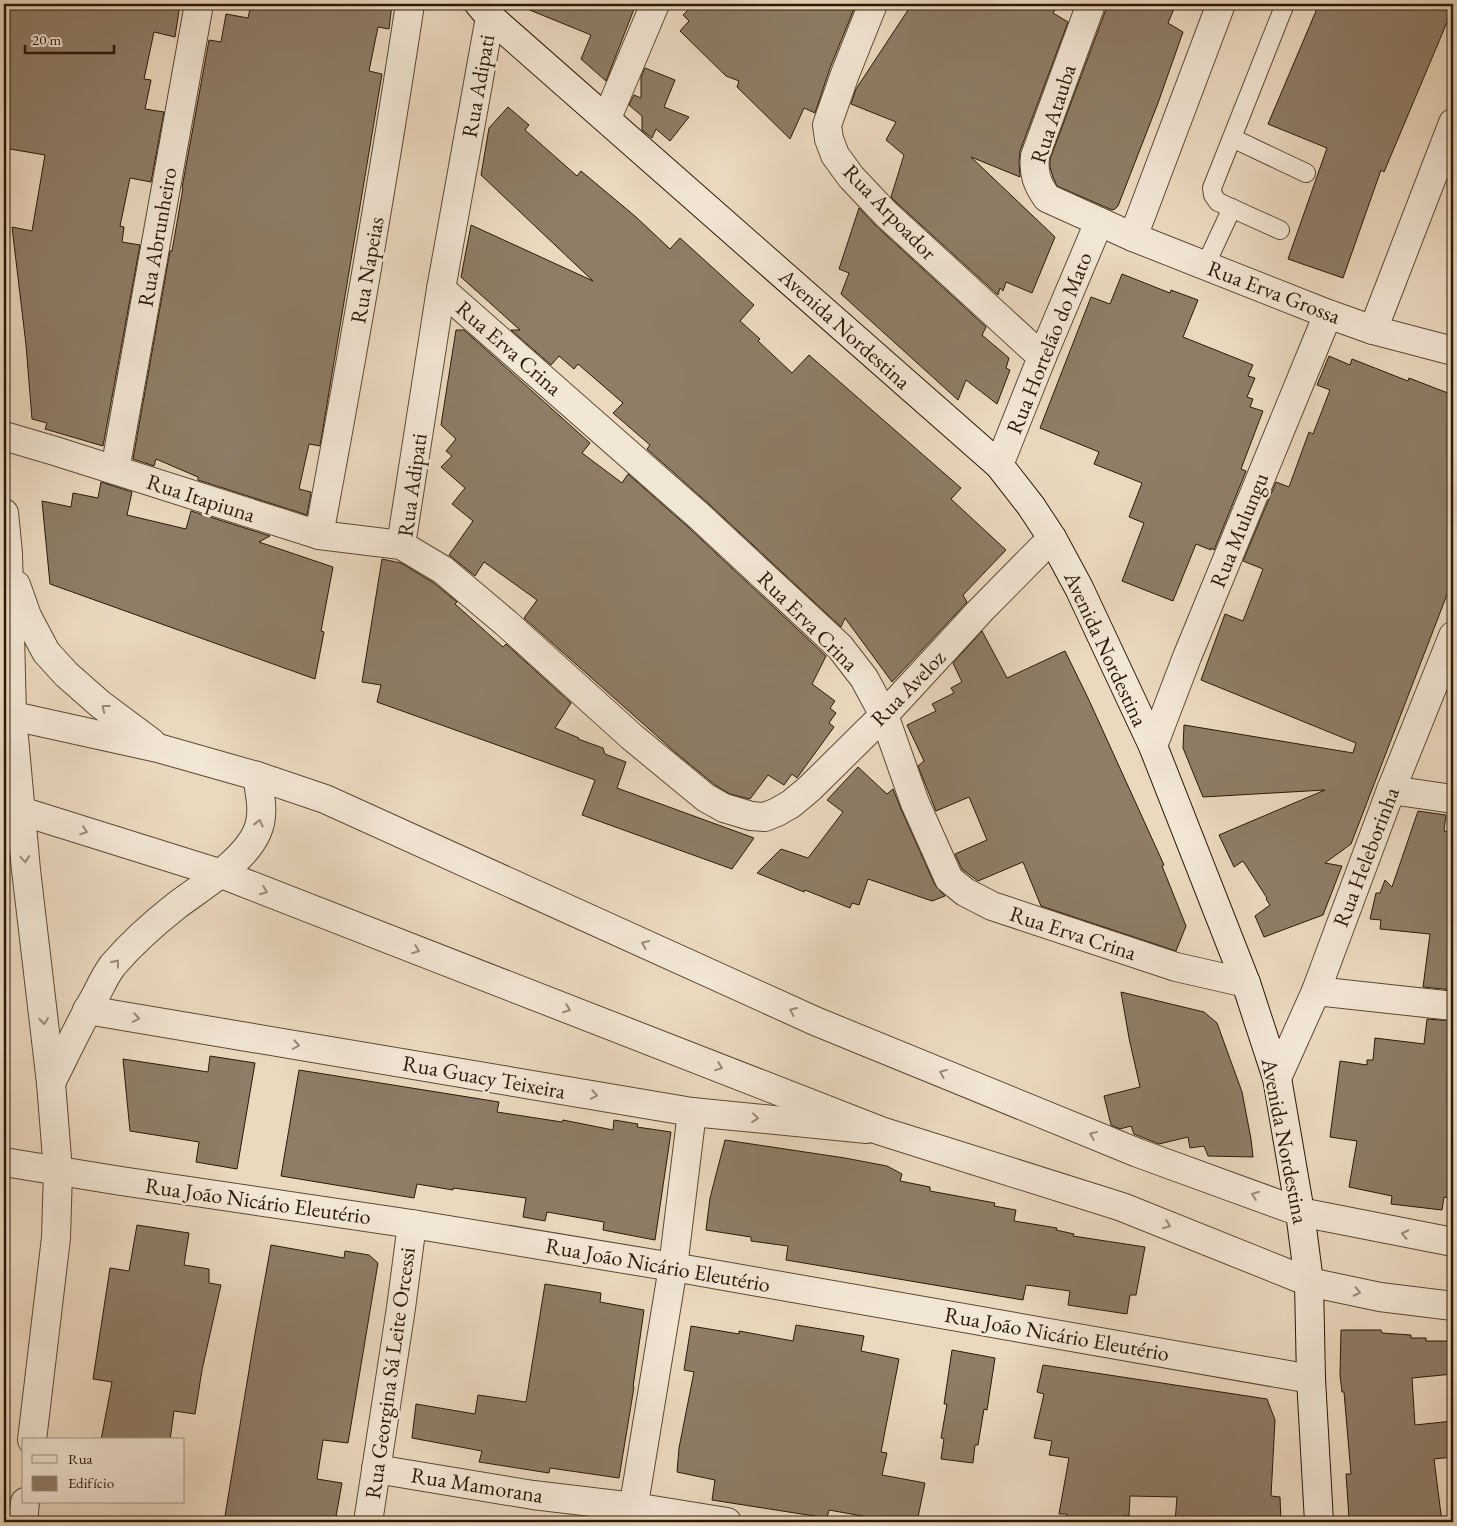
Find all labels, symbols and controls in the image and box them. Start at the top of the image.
scale bar [25,22,114,54]
text: 20 m [32,30,61,49]
street label: Rua Adipati [455,32,501,140]
street label: Rua Atauba [1023,61,1083,167]
street label: Rua Arpoador [837,158,944,267]
street label: Rua Abrunheiro [130,165,184,309]
street label: Rua Napeias [343,214,391,326]
street label: Rua Hortelão do Mato [999,248,1099,438]
street label: Rua Erva Grossa [1203,253,1345,331]
street label: Avenida Nordestina [772,261,917,396]
street label: Rua Erva Crina [450,294,568,402]
street label: Rua Adipati [390,431,434,539]
street label: Rua Itapiuna [143,467,259,529]
street label: Rua Mulungu [1203,468,1275,592]
street label: Rua Erva Crina [751,564,865,678]
street label: Avenida Nordestina [1057,566,1155,731]
street label: Rua Aveloz [864,643,952,733]
one-way arrow [102,705,111,713]
street label: Rua Heleborinha [1326,783,1406,931]
one-way arrow [253,819,264,828]
one-way arrow [79,825,87,835]
one-way arrow [19,856,30,864]
one-way arrow [259,884,268,895]
street label: Rua Erva Crina [1006,899,1140,967]
one-way arrow [641,939,650,950]
one-way arrow [411,943,420,954]
one-way arrow [110,960,118,969]
one-way arrow [562,1002,571,1013]
one-way arrow [789,1006,798,1017]
one-way arrow [131,1012,140,1022]
one-way arrow [38,1017,49,1025]
one-way arrow [291,1039,300,1049]
street label: Rua Guacy Teixeira [400,1048,568,1106]
street label: Avenida Nordestina [1255,1055,1315,1226]
one-way arrow [714,1062,722,1072]
one-way arrow [939,1069,948,1080]
one-way arrow [590,1090,598,1100]
one-way arrow [751,1112,759,1123]
one-way arrow [1089,1131,1098,1142]
street label: Rua João Nicário Eleutério [143,1171,373,1231]
one-way arrow [1251,1191,1259,1201]
one-way arrow [1162,1219,1171,1230]
one-way arrow [1401,1229,1410,1239]
street label: Rua João Nicário Eleutério [543,1231,773,1299]
street label: Rua Georgina Sá Leite Orcessi [358,1245,422,1501]
one-way arrow [1352,1286,1361,1297]
street label: Rua João Nicário Eleutério [942,1300,1172,1368]
legend [22,1438,185,1504]
text: Rua [68,1449,93,1468]
street label: Rua Mamorana [409,1460,545,1510]
text: Edifício [68,1473,114,1492]

